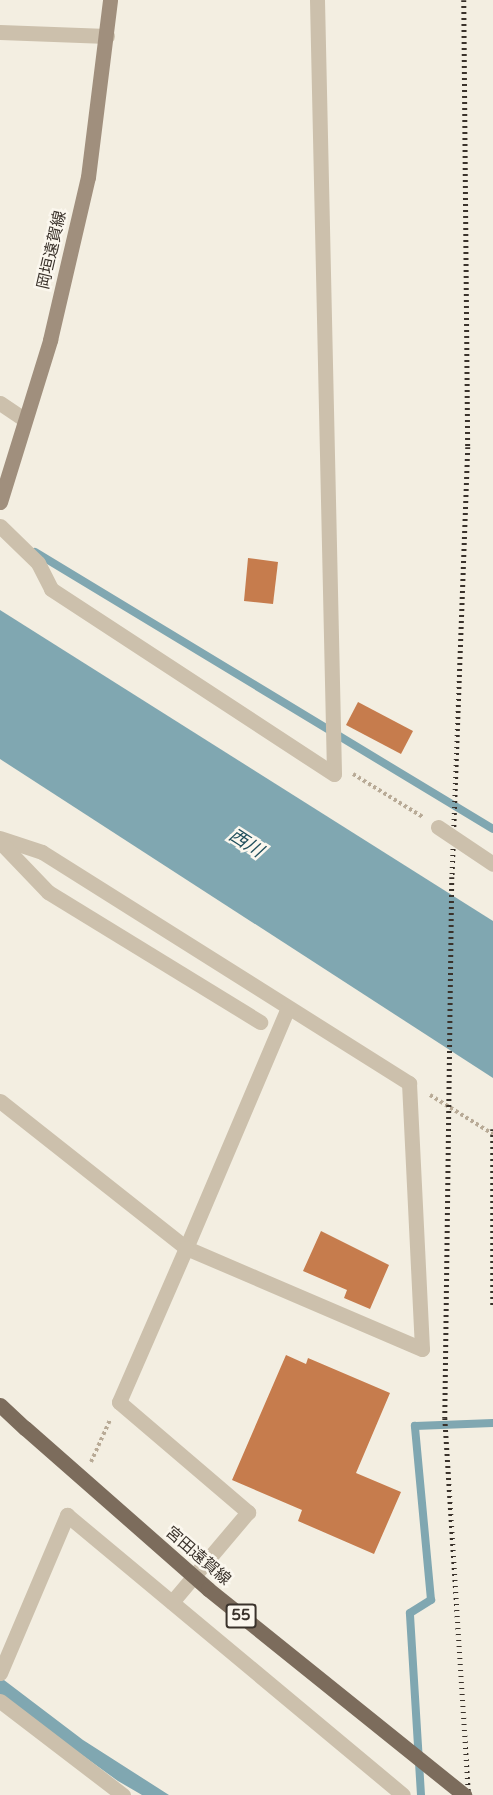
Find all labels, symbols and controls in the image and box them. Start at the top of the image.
street label: 岡垣遠賀線 [34,209,70,291]
water label: 西川 [225,824,267,862]
street label: 宮田遠賀線 [162,1523,234,1589]
road number: 55 [224,1604,258,1628]

